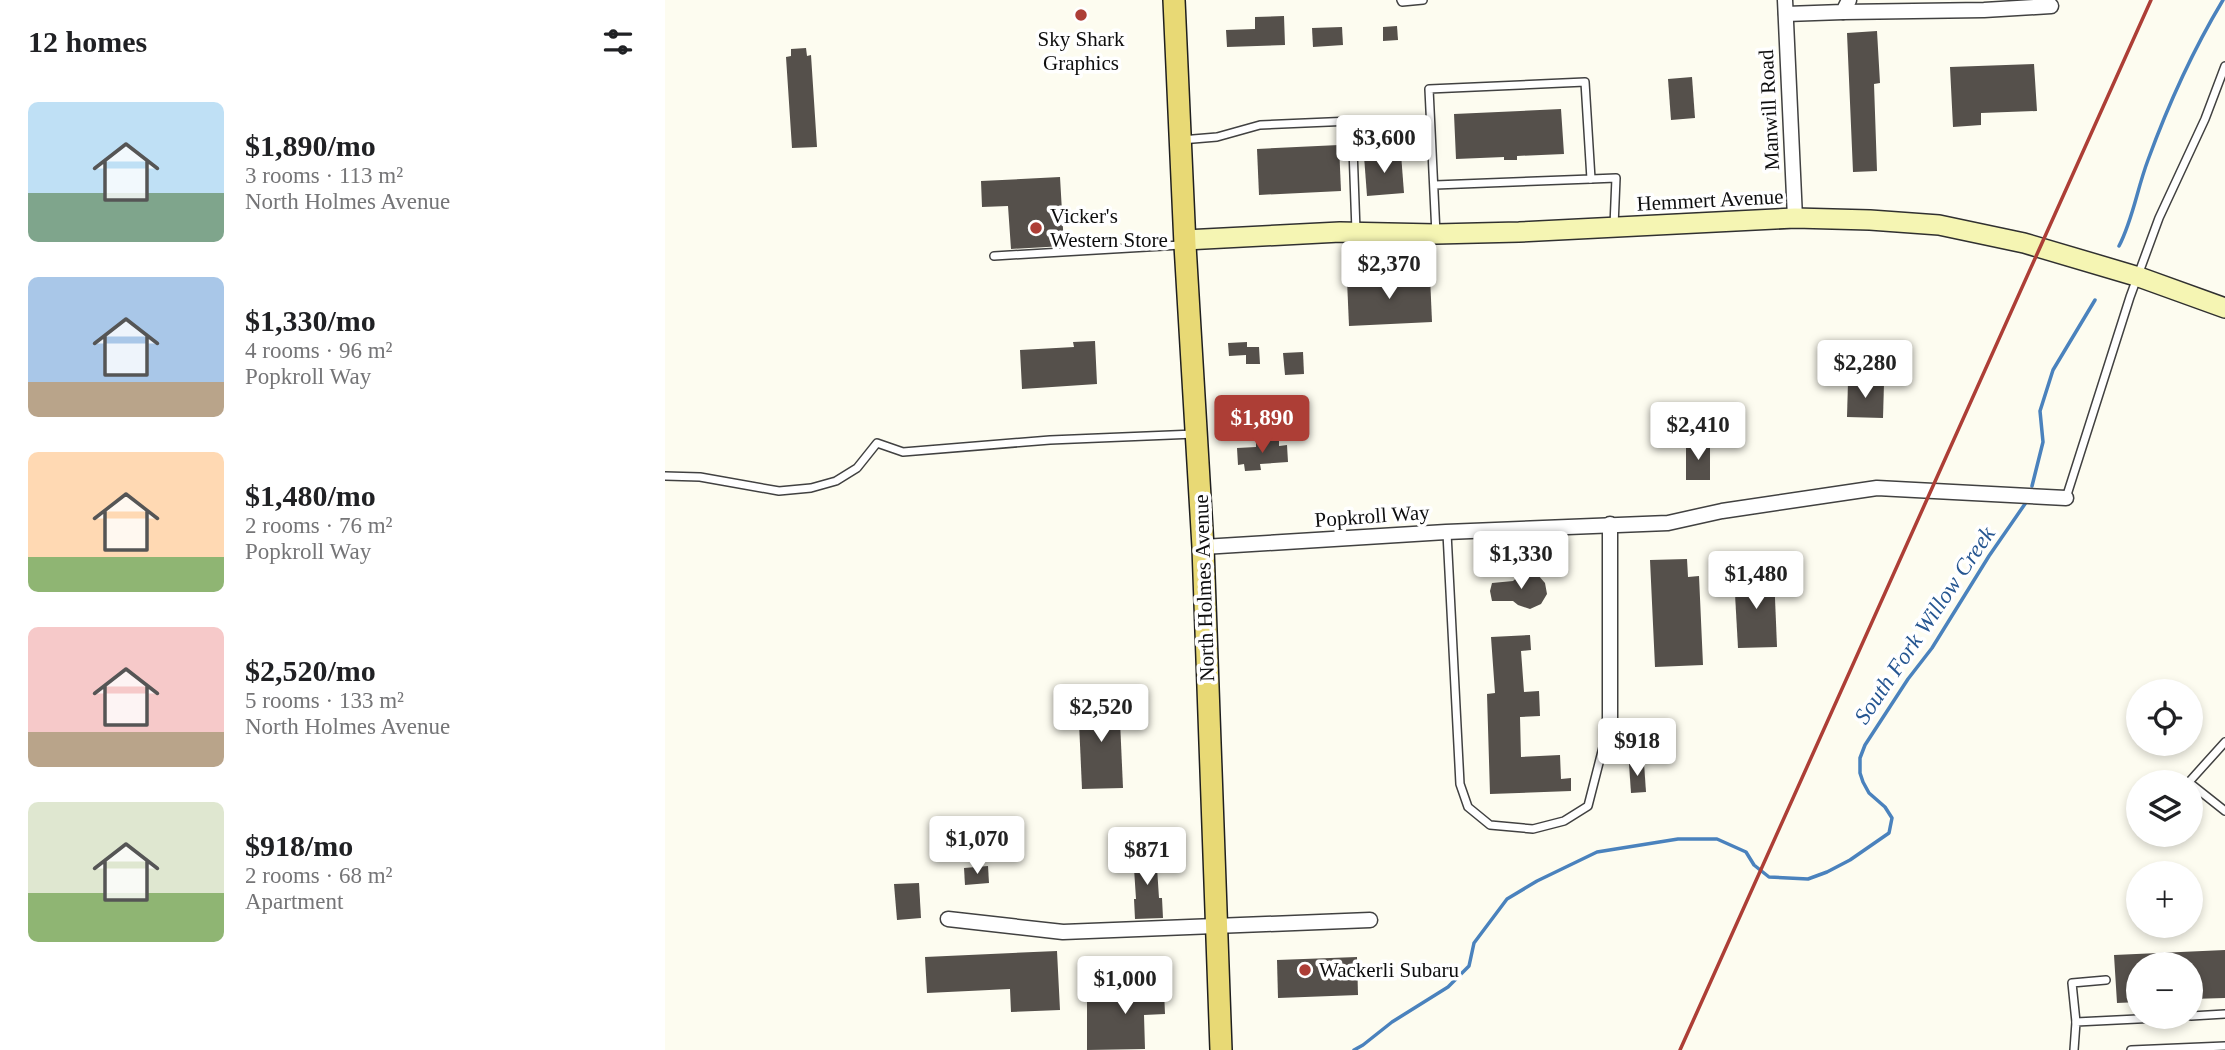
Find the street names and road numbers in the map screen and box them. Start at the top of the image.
street label: Manwill Road [1754,49,1784,171]
street label: Hemmert Avenue [1636,184,1784,216]
street label: North Holmes Avenue [1189,494,1219,682]
street label: Popkroll Way [1314,500,1431,532]

